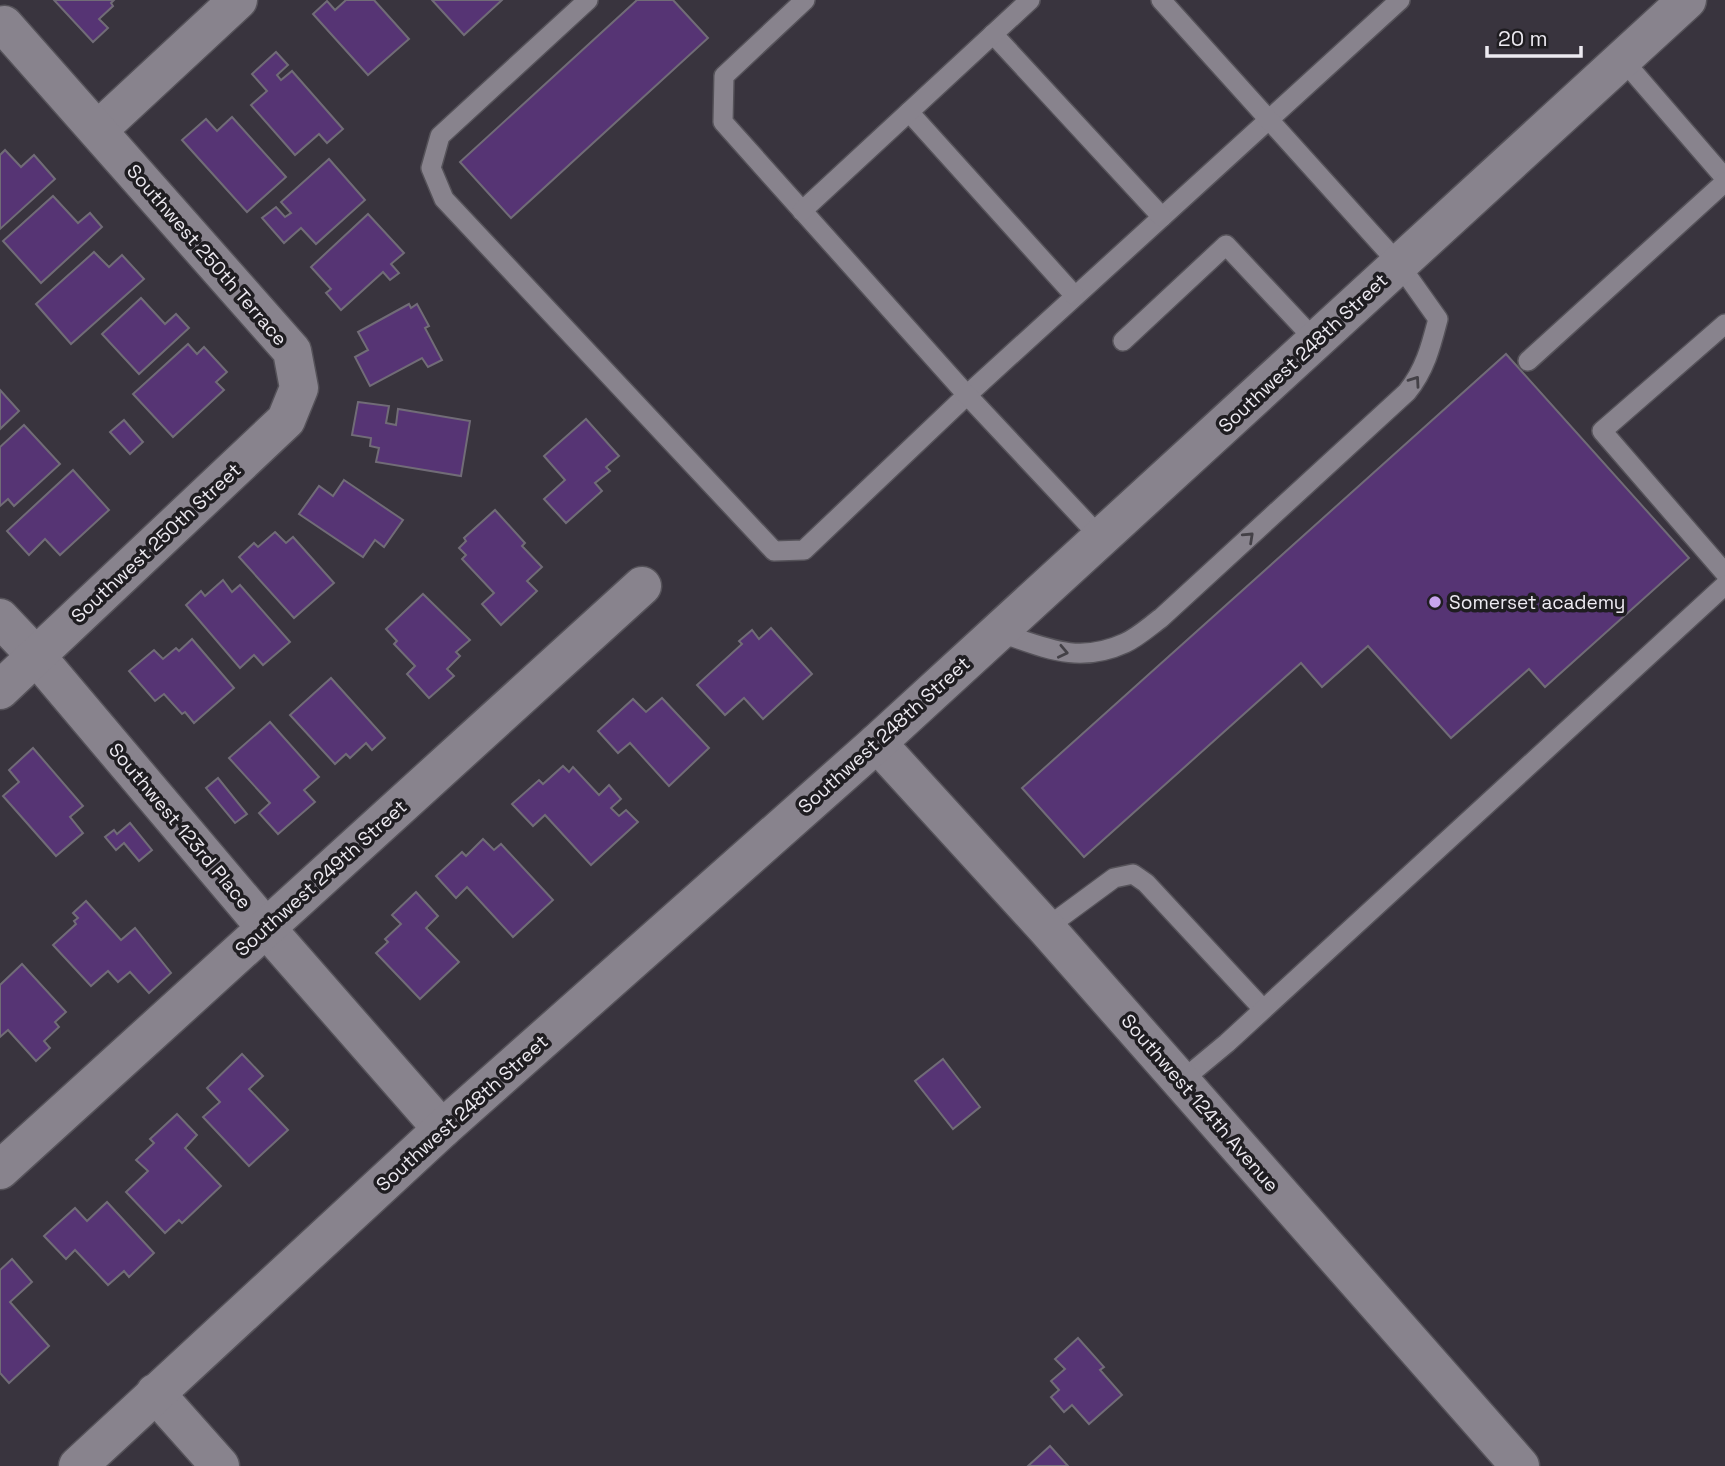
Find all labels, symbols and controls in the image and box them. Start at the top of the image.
scale bar [1487,14,1582,58]
text: 20 m [1498,25,1548,52]
street label: Southwest 250th Terrace [121,159,293,351]
street label: Southwest 248th Street [1213,268,1393,438]
one-way arrow [1407,376,1419,389]
street label: Southwest 250th Street [66,458,246,628]
one-way arrow [1241,533,1254,545]
place label: Somerset academy [1449,590,1625,615]
marker: Somerset academy [1427,594,1443,610]
one-way arrow [1057,643,1069,658]
street label: Southwest 248th Street [793,651,975,819]
street label: Southwest 123rd Place [103,738,257,914]
street label: Southwest 249th Street [230,794,412,962]
street label: Southwest 124th Avenue [1116,1009,1284,1197]
street label: Southwest 248th Street [371,1029,553,1197]

